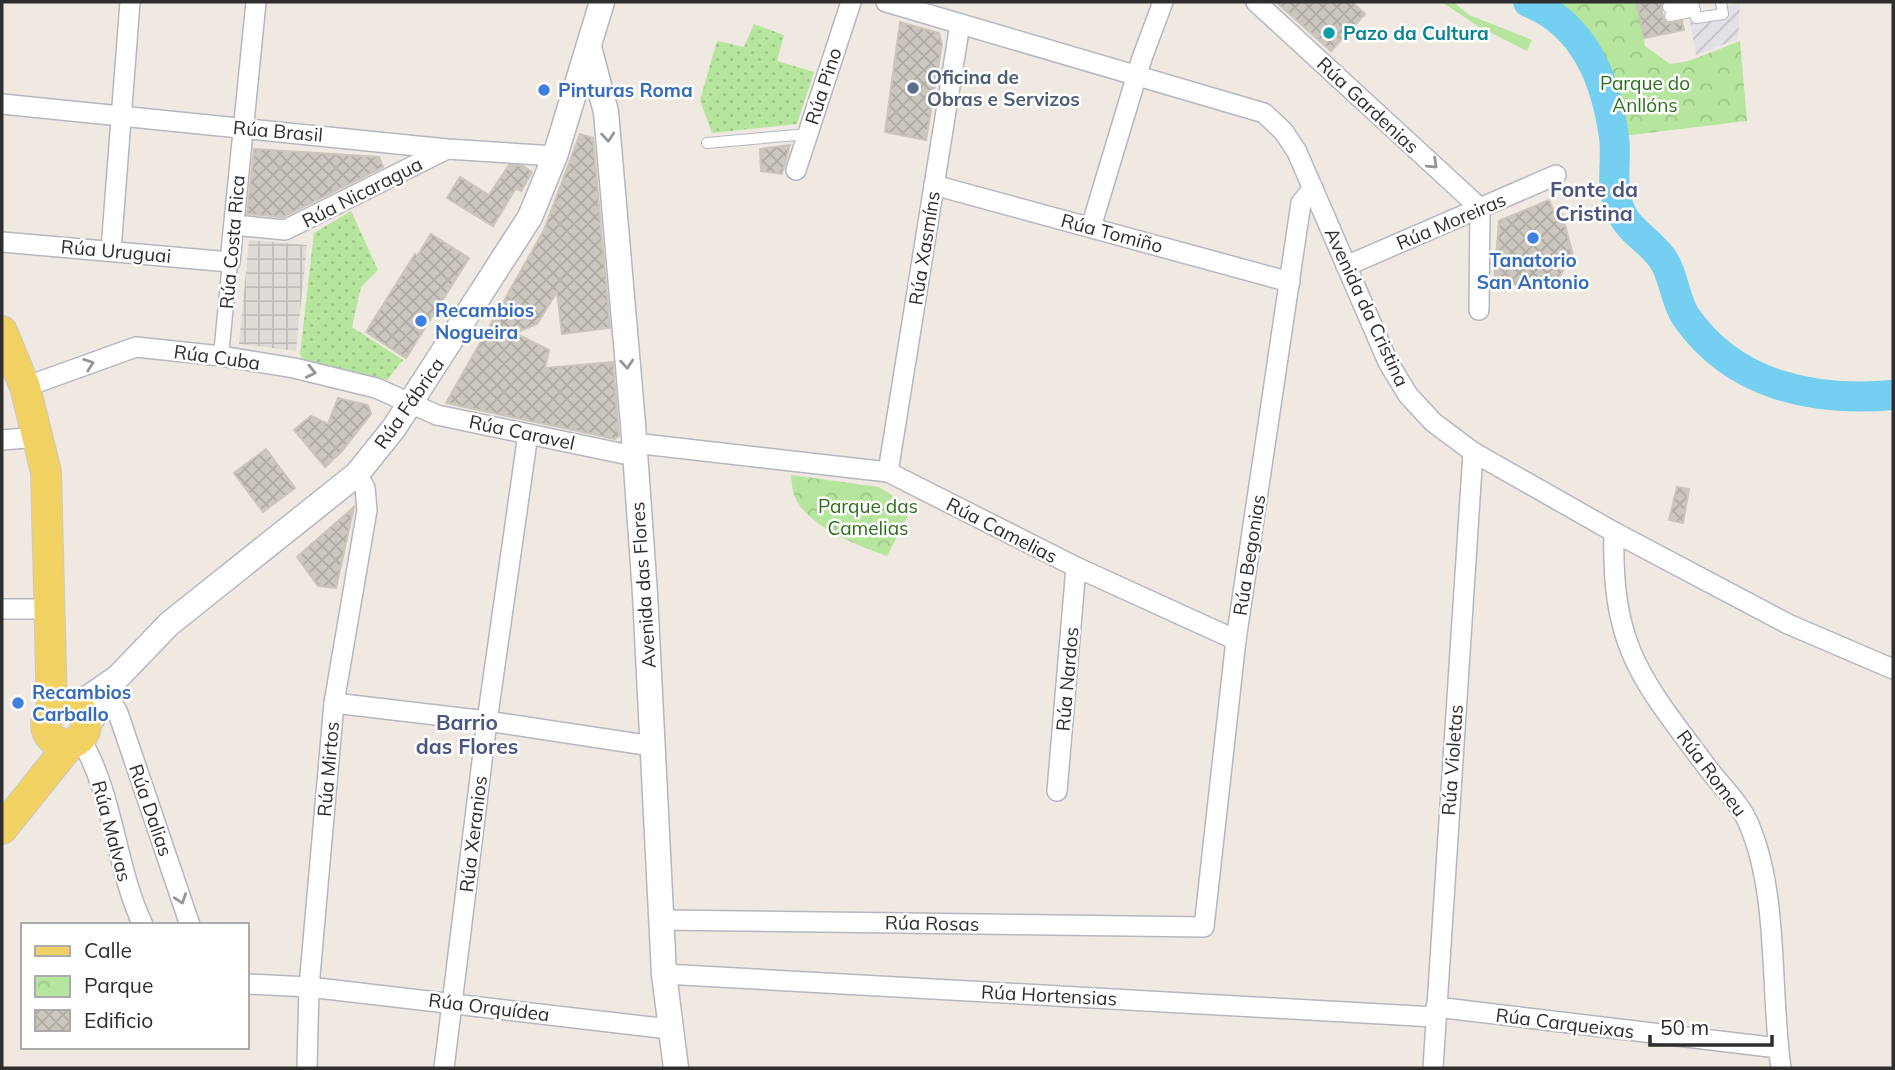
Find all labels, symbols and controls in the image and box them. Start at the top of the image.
place label: Pazo da Cultura [1343,21,1489,45]
marker: Pazo da Cultura [1321,25,1337,41]
street label: Rúa Pino [799,45,847,127]
street label: Rúa Gardenias [1312,52,1424,158]
place label: Oficina de Obras e Servizos [927,65,1080,111]
park label: Parque do Anllóns [1600,71,1690,117]
place label: Pinturas Roma [558,78,693,102]
marker: Oficina de Obras e Servizos [905,80,921,96]
marker: Pinturas Roma [536,82,552,98]
street label: Rúa Brasil [232,115,324,147]
one-way arrow [600,132,615,143]
street label: Rúa Nicaragua [298,151,426,233]
one-way arrow [1425,156,1438,168]
street label: Rúa Costa Rica [214,174,250,310]
district label: Fonte da Cristina [1550,176,1638,226]
street label: Rúa Moreiras [1393,187,1509,255]
street label: Rúa Xasmíns [903,189,945,307]
street label: Rúa Tomiño [1058,208,1166,258]
street label: Avenida da Cristina [1320,224,1414,390]
marker: Tanatorio San Antonio [1525,230,1541,246]
street label: Rúa Uruguai [60,234,172,268]
place label: Tanatorio San Antonio [1477,248,1589,294]
place label: Recambios Nogueira [435,298,534,344]
marker: Recambios Nogueira [413,313,429,329]
street label: Rúa Cuba [172,339,262,375]
street label: Rúa Fábrica [369,353,449,453]
one-way arrow [82,358,94,372]
one-way arrow [619,359,634,370]
one-way arrow [305,364,317,379]
street label: Rúa Caravel [467,409,577,455]
street label: Rúa Camelias [942,492,1062,568]
street label: Rúa Begonias [1228,493,1270,617]
park label: Parque das Camelias [818,494,918,540]
street label: Avenida das Flores [625,501,661,669]
street label: Rúa Nardos [1050,626,1084,732]
place label: Recambios Carballo [32,680,131,726]
marker: Recambios Carballo [10,695,26,711]
street label: Rúa Violetas [1436,704,1468,816]
district label: Barrio das Flores [416,709,518,759]
street label: Rúa Mirtos [312,720,344,818]
street label: Rúa Romeu [1672,725,1752,821]
street label: Rúa Dalias [124,761,178,859]
street label: Rúa Xeranios [454,774,492,894]
street label: Rúa Malvas [87,778,137,884]
one-way arrow [173,893,187,905]
street label: Rúa Rosas [885,910,979,936]
legend [21,923,248,1049]
text: Calle [84,937,132,963]
text: Parque [84,972,153,998]
street label: Rúa Hortensias [980,979,1118,1011]
street label: Rúa Orquídea [427,988,551,1026]
street label: Rúa Carqueixas [1494,1003,1636,1043]
scale bar [1650,1004,1772,1048]
text: Edificio [84,1007,153,1033]
text: 50 m [1660,1014,1709,1040]

